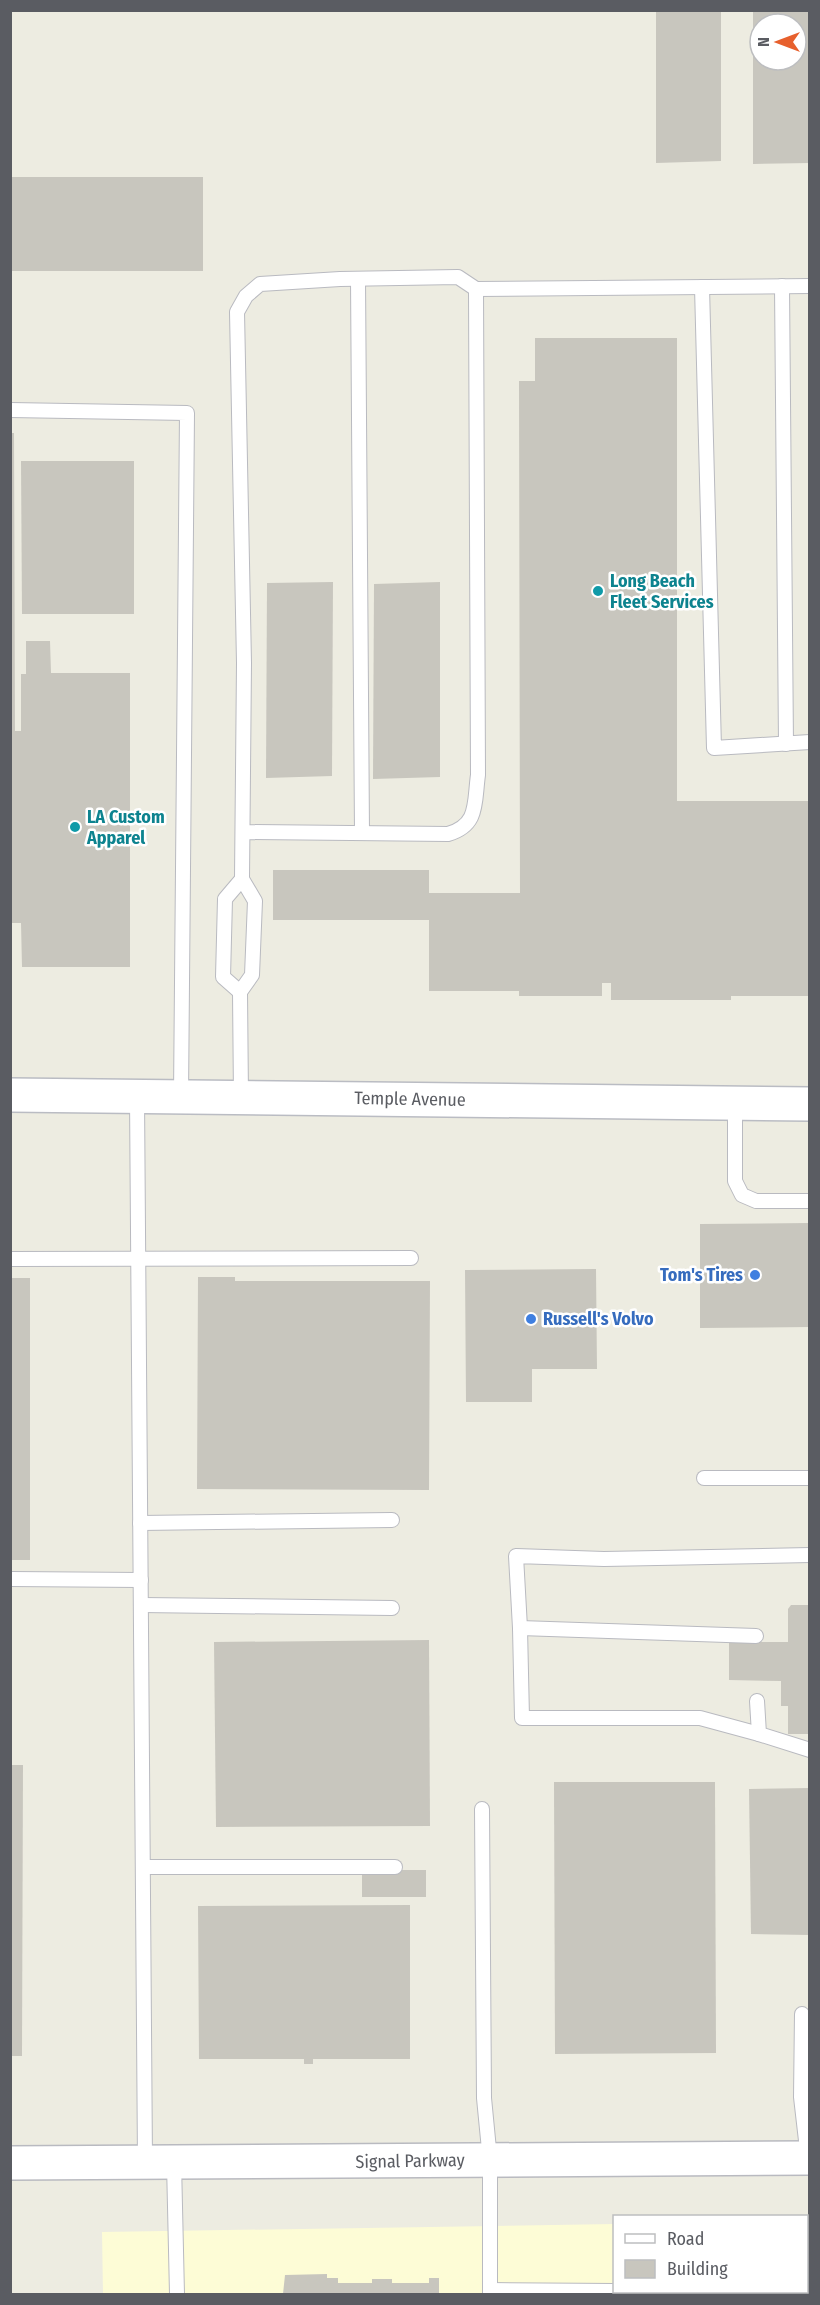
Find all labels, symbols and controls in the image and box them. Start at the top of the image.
north arrow [748,12,808,72]
text: N [754,37,773,47]
place label: Long Beach Fleet Services [610,570,714,613]
marker: Long Beach Fleet Services [591,584,605,598]
place label: LA Custom Apparel [86,806,165,849]
marker: LA Custom Apparel [68,820,82,834]
street label: Temple Avenue [354,1087,466,1111]
place label: Tom's Tires [660,1264,743,1286]
marker: Tom's Tires [748,1268,762,1282]
place label: Russell's Volvo [543,1308,654,1330]
marker: Russell's Volvo [524,1312,538,1326]
street label: Signal Parkway [355,2149,465,2173]
legend [613,2215,808,2293]
text: Road [667,2228,704,2250]
text: Building [667,2258,728,2280]

